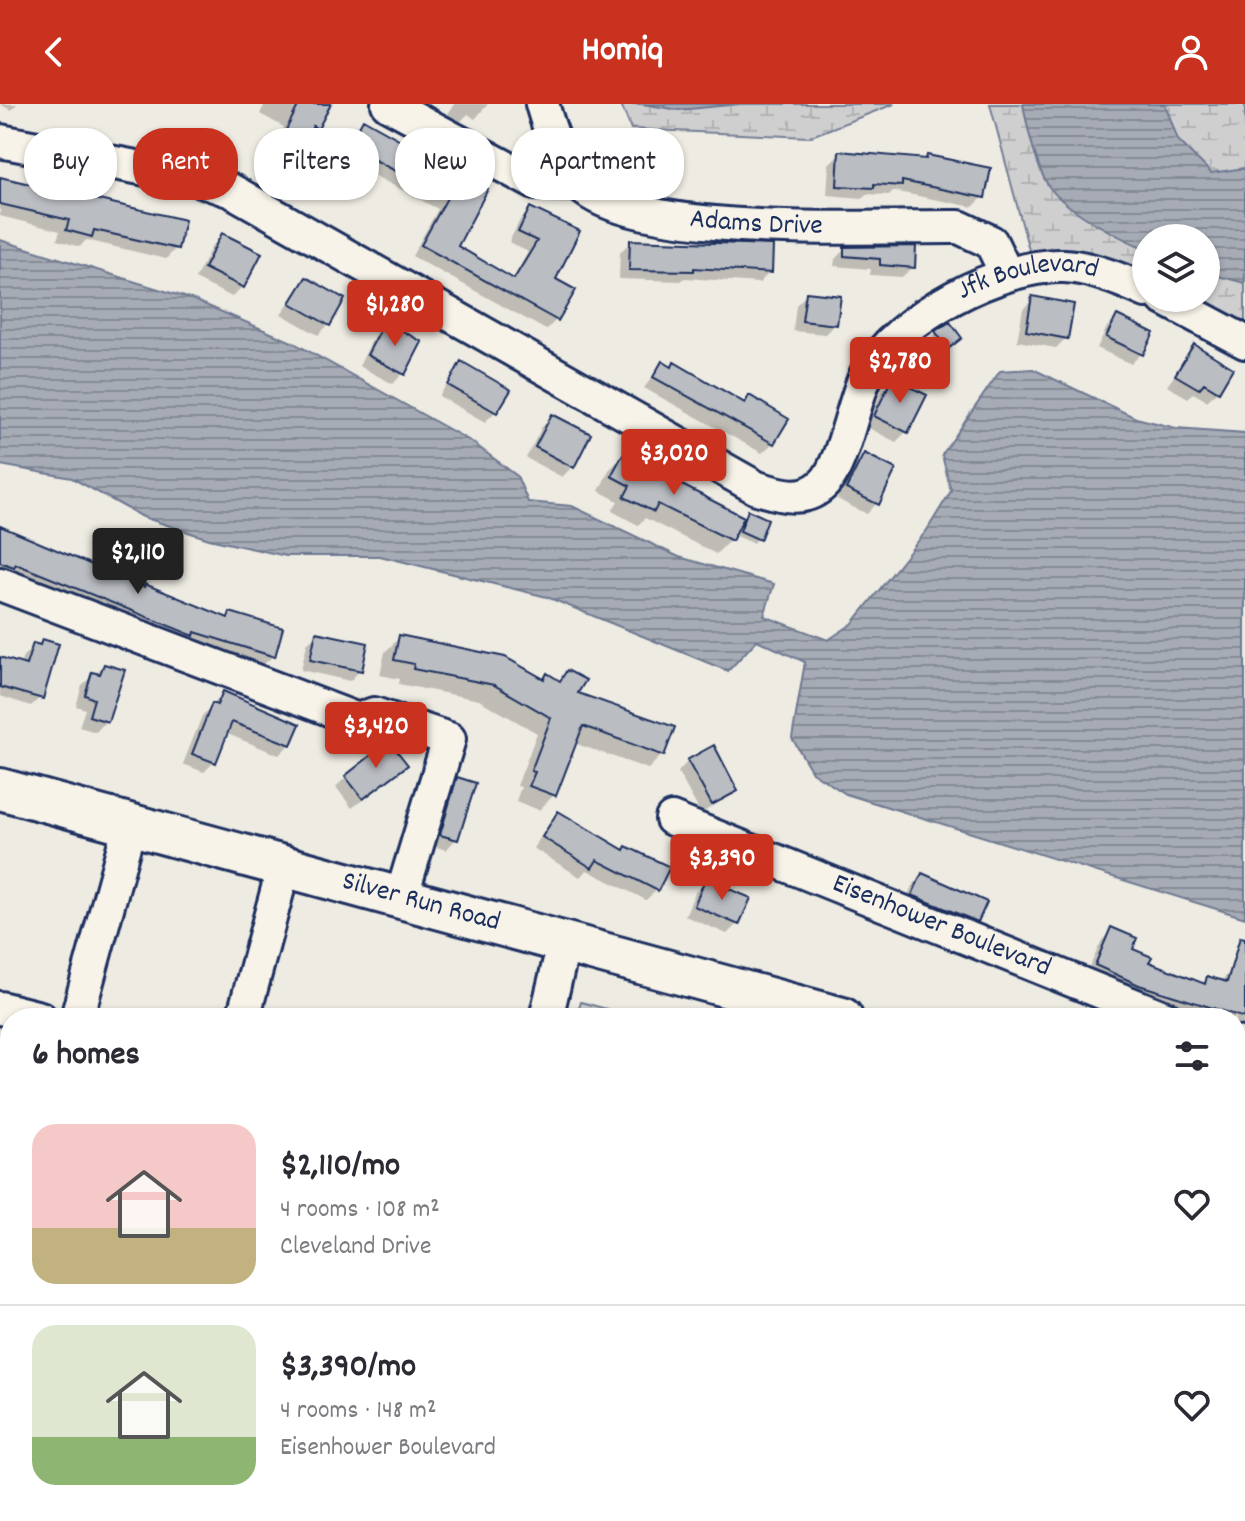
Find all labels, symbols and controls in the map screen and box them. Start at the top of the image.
text: Homiq [582,26,663,78]
icon: back [32,30,76,74]
icon: person [1169,30,1213,74]
chip: Buy [24,128,117,200]
chip: Rent [133,128,238,200]
chip: Filters [254,128,379,200]
chip: New [395,128,495,200]
chip: Apartment [511,128,684,200]
street label: Adams Drive [688,201,823,248]
map controls [1132,224,1220,312]
button: layers [1132,224,1220,312]
street label: Jfk Boulevard [951,246,1103,312]
pin: $1,280 [330,280,460,348]
text: $1,280 [365,287,425,324]
pin: $2,780 [835,337,965,405]
text: $2,780 [868,344,932,381]
pin: $3,020 [609,429,739,497]
text: $3,020 [639,436,709,473]
pin: $2,110 [73,528,203,596]
text: $2,110 [110,535,166,572]
pin: $3,420 [311,702,441,770]
text: $3,420 [343,709,409,746]
pin: $3,390 [657,834,787,902]
text: $3,390 [688,841,756,878]
street label: Silver Run Road [337,863,504,944]
street label: Eisenhower Boulevard [826,865,1056,989]
text: 6 homes [32,1032,140,1081]
icon: filters [1170,1034,1214,1078]
text: $2,110/mo [280,1143,400,1192]
icon: home [96,1156,192,1252]
icon: heart [1170,1182,1214,1226]
text: 4 rooms · 108 m² [280,1192,440,1229]
text: Cleveland Drive [280,1229,431,1266]
text: $3,390/mo [280,1344,416,1393]
icon: home [96,1357,192,1453]
icon: heart [1170,1383,1214,1427]
text: 4 rooms · 148 m² [280,1393,436,1430]
text: Eisenhower Boulevard [280,1430,496,1467]

